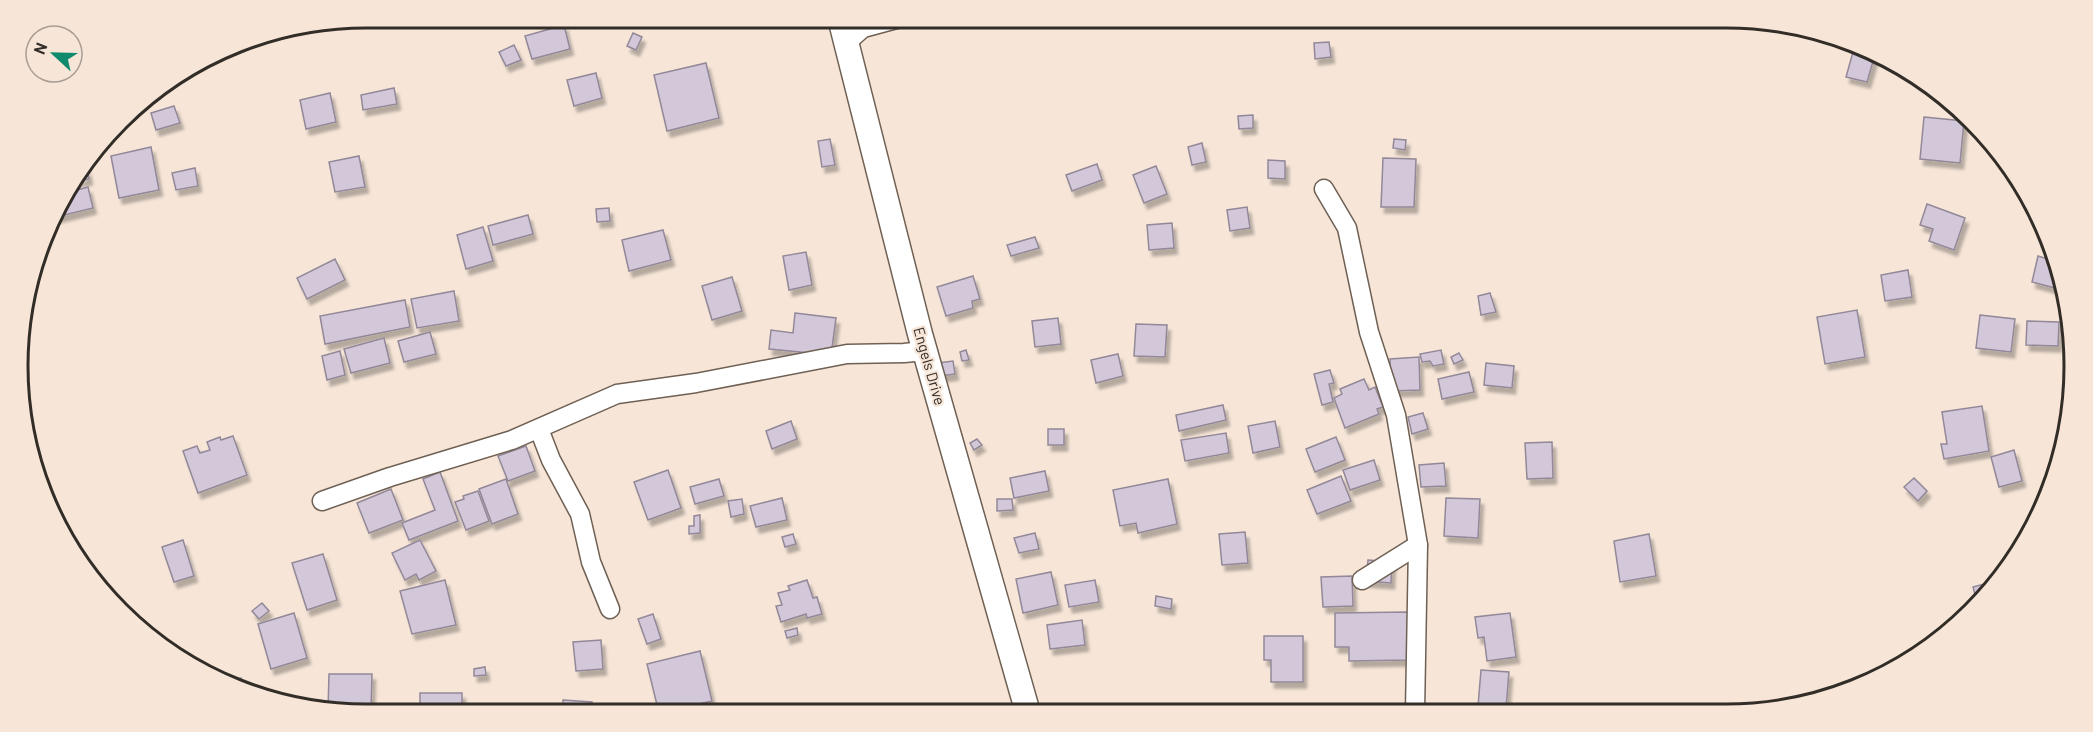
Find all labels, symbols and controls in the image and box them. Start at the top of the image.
north arrow [24,24,84,84]
text: N [29,40,50,57]
street label: Engels Drive [910,325,950,407]

